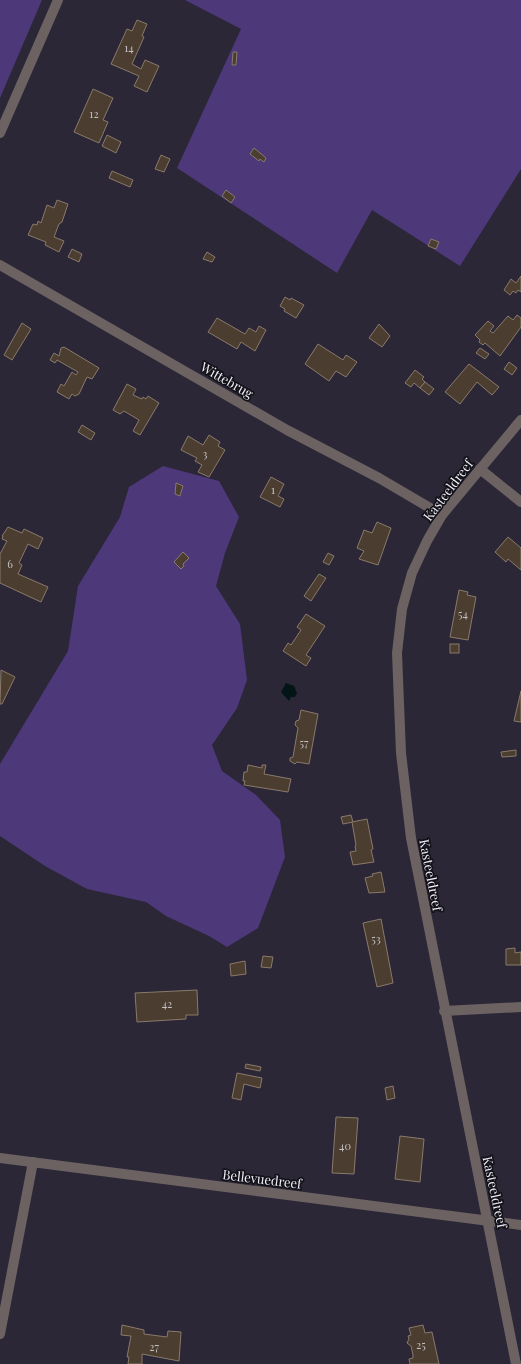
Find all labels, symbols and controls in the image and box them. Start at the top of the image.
house number: 14 [124,40,134,55]
house number: 12 [89,106,99,121]
street label: Wittebrug [197,357,257,402]
house number: 3 [203,446,208,461]
street label: Kasteeldreef [419,454,477,524]
house number: 1 [271,482,275,497]
house number: 6 [7,556,13,571]
house number: 54 [458,606,469,621]
house number: 57 [299,735,309,750]
street label: Kasteeldreef [416,838,447,914]
house number: 53 [371,931,381,946]
house number: 42 [162,996,172,1011]
house number: 40 [339,1138,351,1153]
street label: Kasteeldreef [480,1155,512,1231]
street label: Bellevuedreef [222,1165,304,1192]
house number: 25 [416,1337,426,1352]
house number: 27 [149,1339,159,1354]

